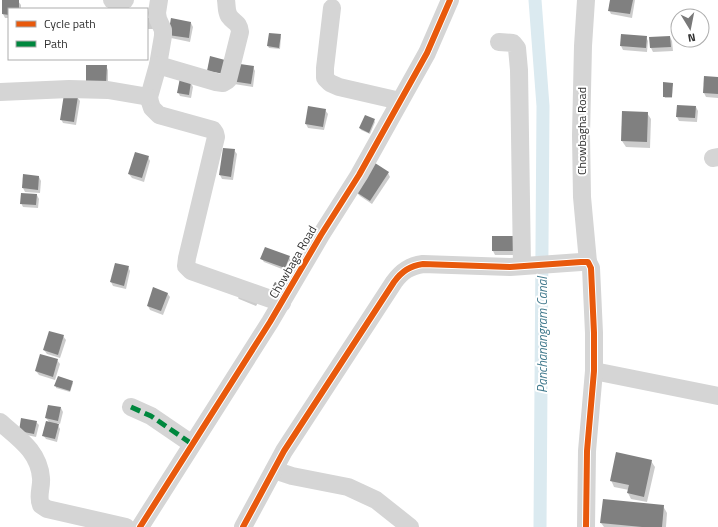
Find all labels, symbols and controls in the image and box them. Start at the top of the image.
legend [8,8,148,60]
north arrow [670,8,710,48]
text: Cycle path [44,14,96,33]
text: N [687,29,697,46]
text: Path [44,34,68,53]
street label: Chowbagha Road [572,87,591,175]
street label: Chowbaga Road [264,222,321,302]
water label: Panchanangram Canal [532,275,552,393]

